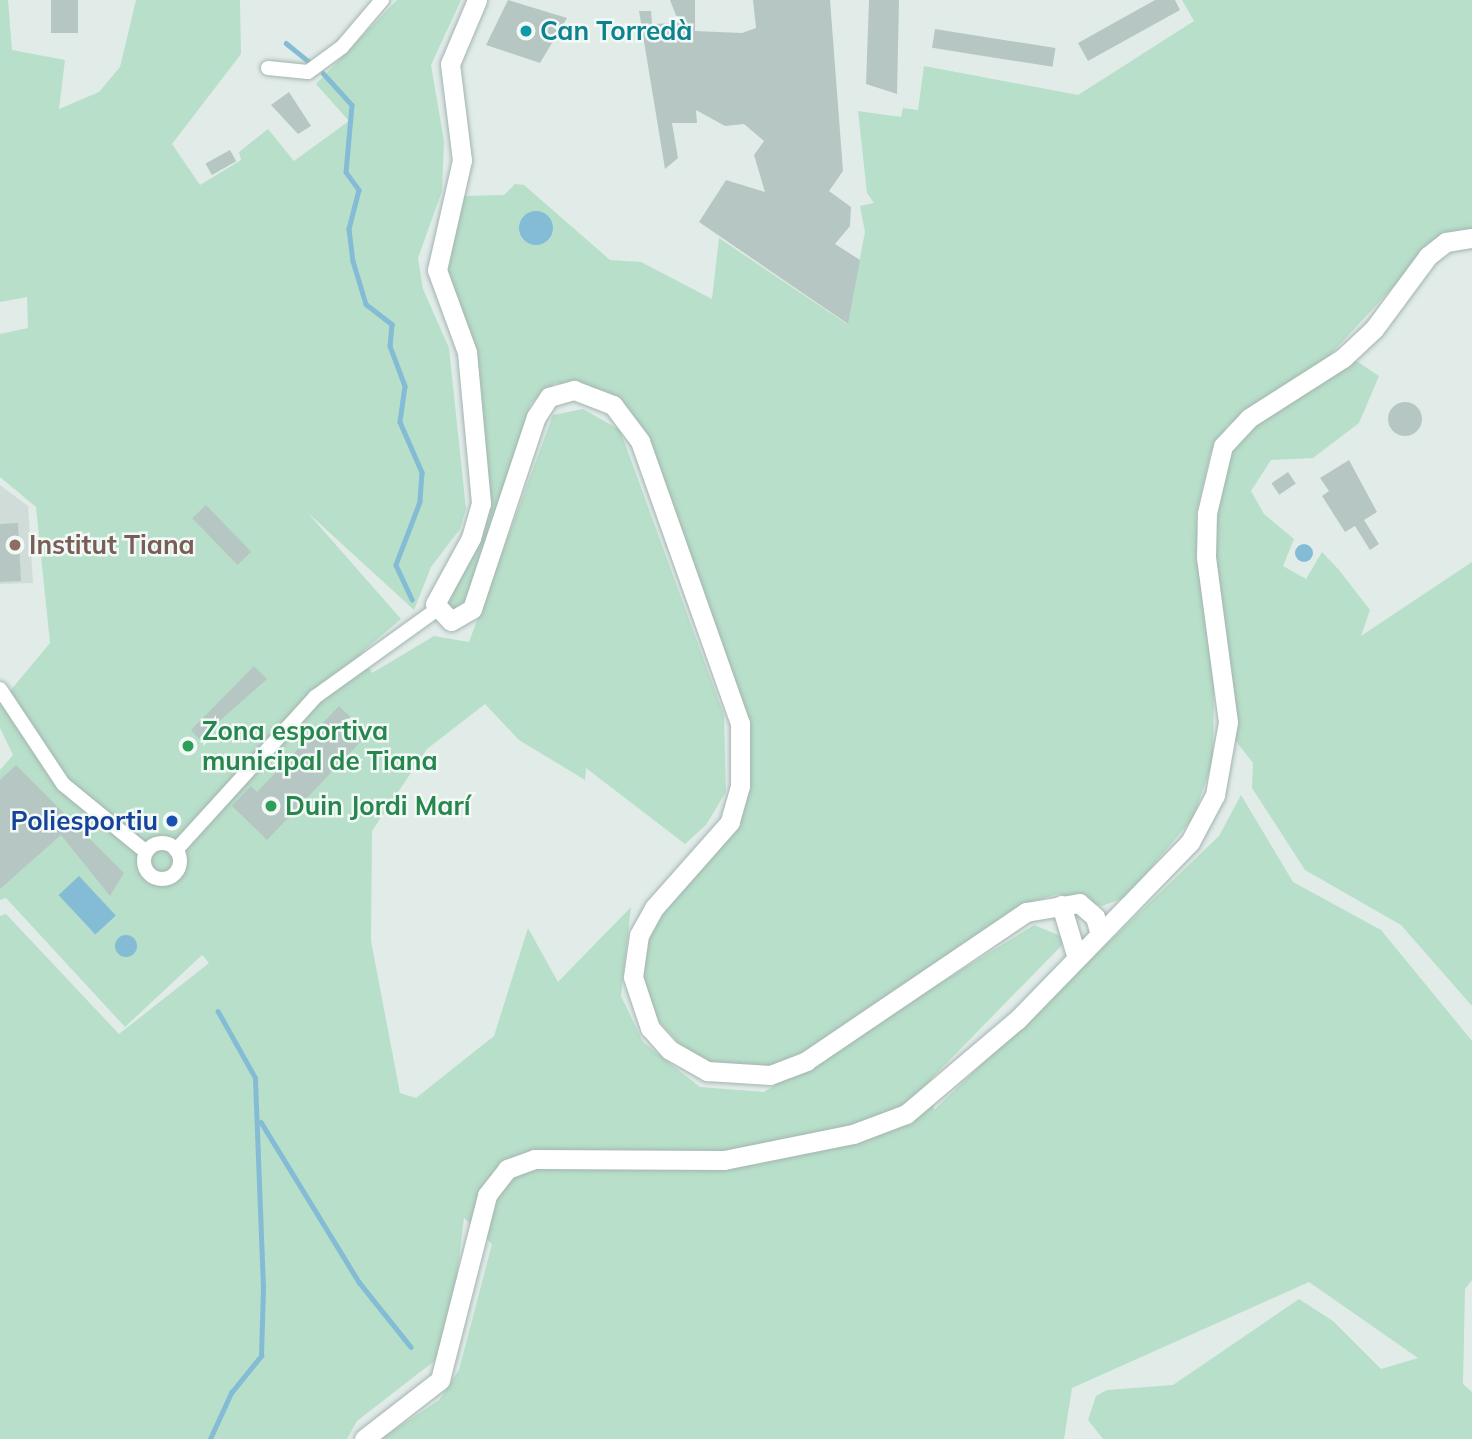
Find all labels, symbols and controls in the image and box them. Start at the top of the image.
place label: Can Torredà [540,15,692,47]
marker: Can Torredà [518,23,534,39]
place label: Institut Tiana [29,529,195,561]
marker: Institut Tiana [7,537,23,553]
place label: Zona esportiva municipal de Tiana [202,715,438,776]
marker: Zona esportiva municipal de Tiana [180,738,196,754]
place label: Duin Jordi Marí [285,790,470,822]
marker: Duin Jordi Marí [263,798,279,814]
place label: Poliesportiu [11,805,158,837]
marker: Poliesportiu [164,813,180,829]

